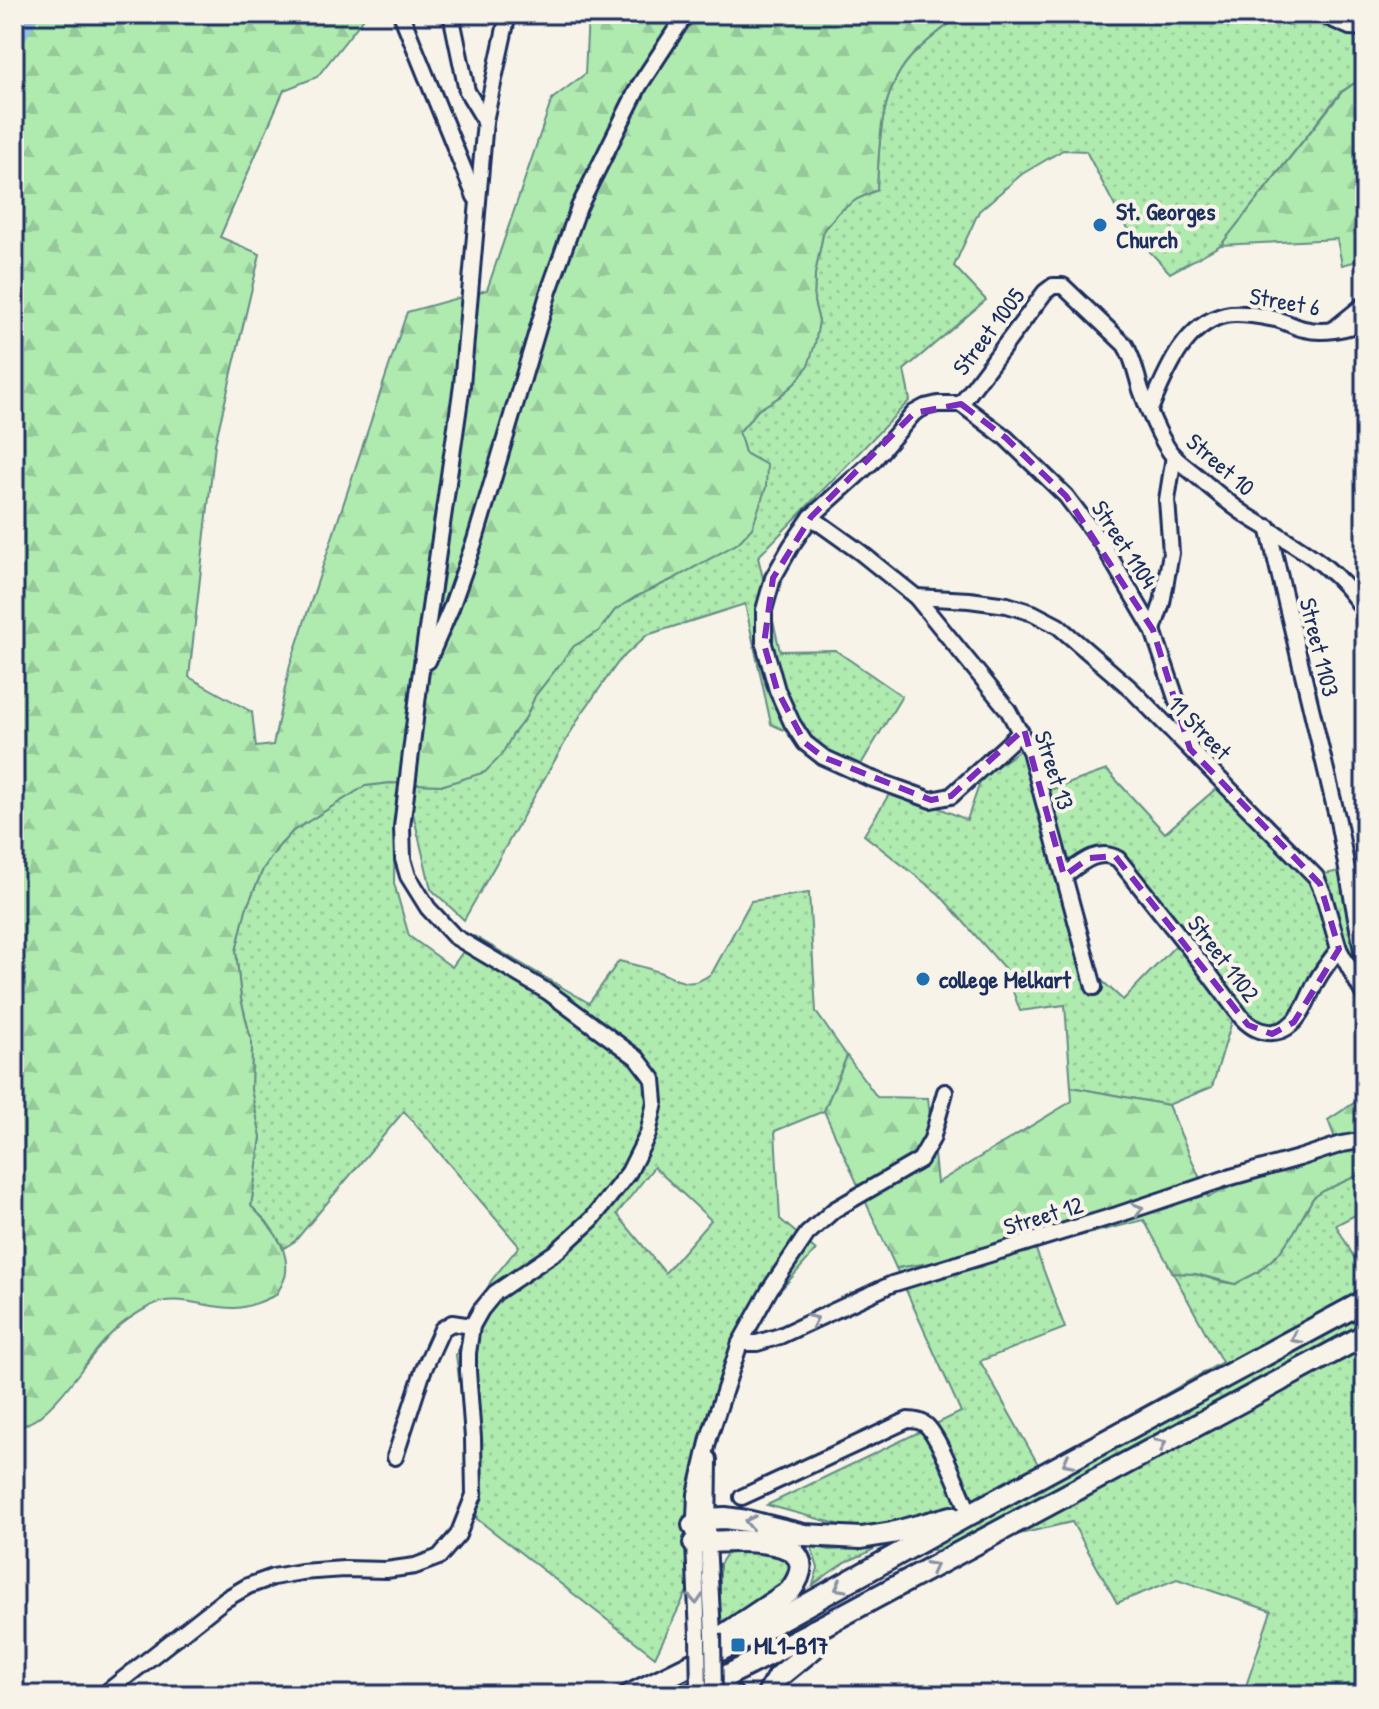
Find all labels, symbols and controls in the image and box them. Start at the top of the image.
place label: St. Georges Church [1116,195,1215,255]
marker: St. Georges Church [1091,216,1109,234]
street label: Street 6 [1247,279,1323,323]
street label: Street 1005 [945,281,1031,381]
street label: Street 10 [1180,425,1262,503]
street label: Street 1104 [1085,494,1165,594]
street label: Street 1103 [1292,594,1348,700]
street label: 11 Street [1161,688,1239,767]
street label: Street 13 [1027,727,1083,813]
street label: Street 1102 [1181,908,1267,1008]
place label: college Melkart [939,963,1071,996]
marker: college Melkart [914,970,932,988]
street label: Street 12 [999,1188,1087,1242]
one-way arrow [1130,1202,1144,1218]
one-way arrow [805,1314,819,1330]
one-way arrow [1290,1329,1305,1344]
one-way arrow [1152,1439,1167,1454]
one-way arrow [1062,1452,1076,1468]
one-way arrow [743,1514,757,1531]
one-way arrow [923,1562,938,1577]
one-way arrow [834,1577,848,1593]
one-way arrow [687,1592,704,1605]
place label: ML1-B17 [754,1629,828,1661]
marker: ML1-B17 [729,1636,747,1654]

